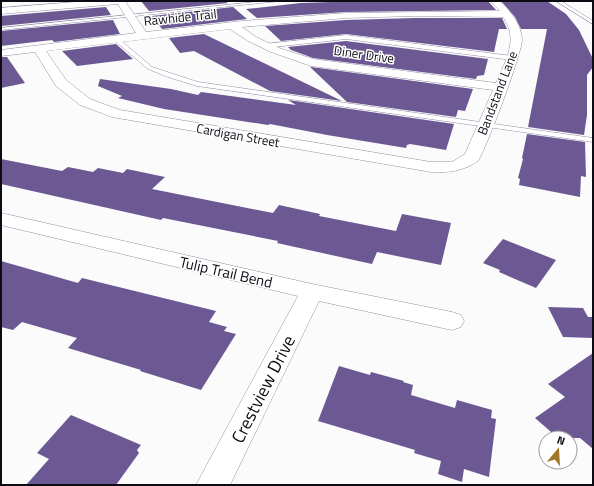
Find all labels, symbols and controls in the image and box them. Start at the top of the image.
street label: Rawhide Trail [143,3,217,31]
street label: Diner Drive [333,40,395,68]
street label: Bandstand Lane [472,48,522,138]
street label: Cardigan Street [195,118,282,152]
street label: Tulip Trail Bend [177,250,275,294]
street label: Crestview Drive [224,330,302,448]
north arrow [538,430,578,470]
text: N [555,432,567,449]

